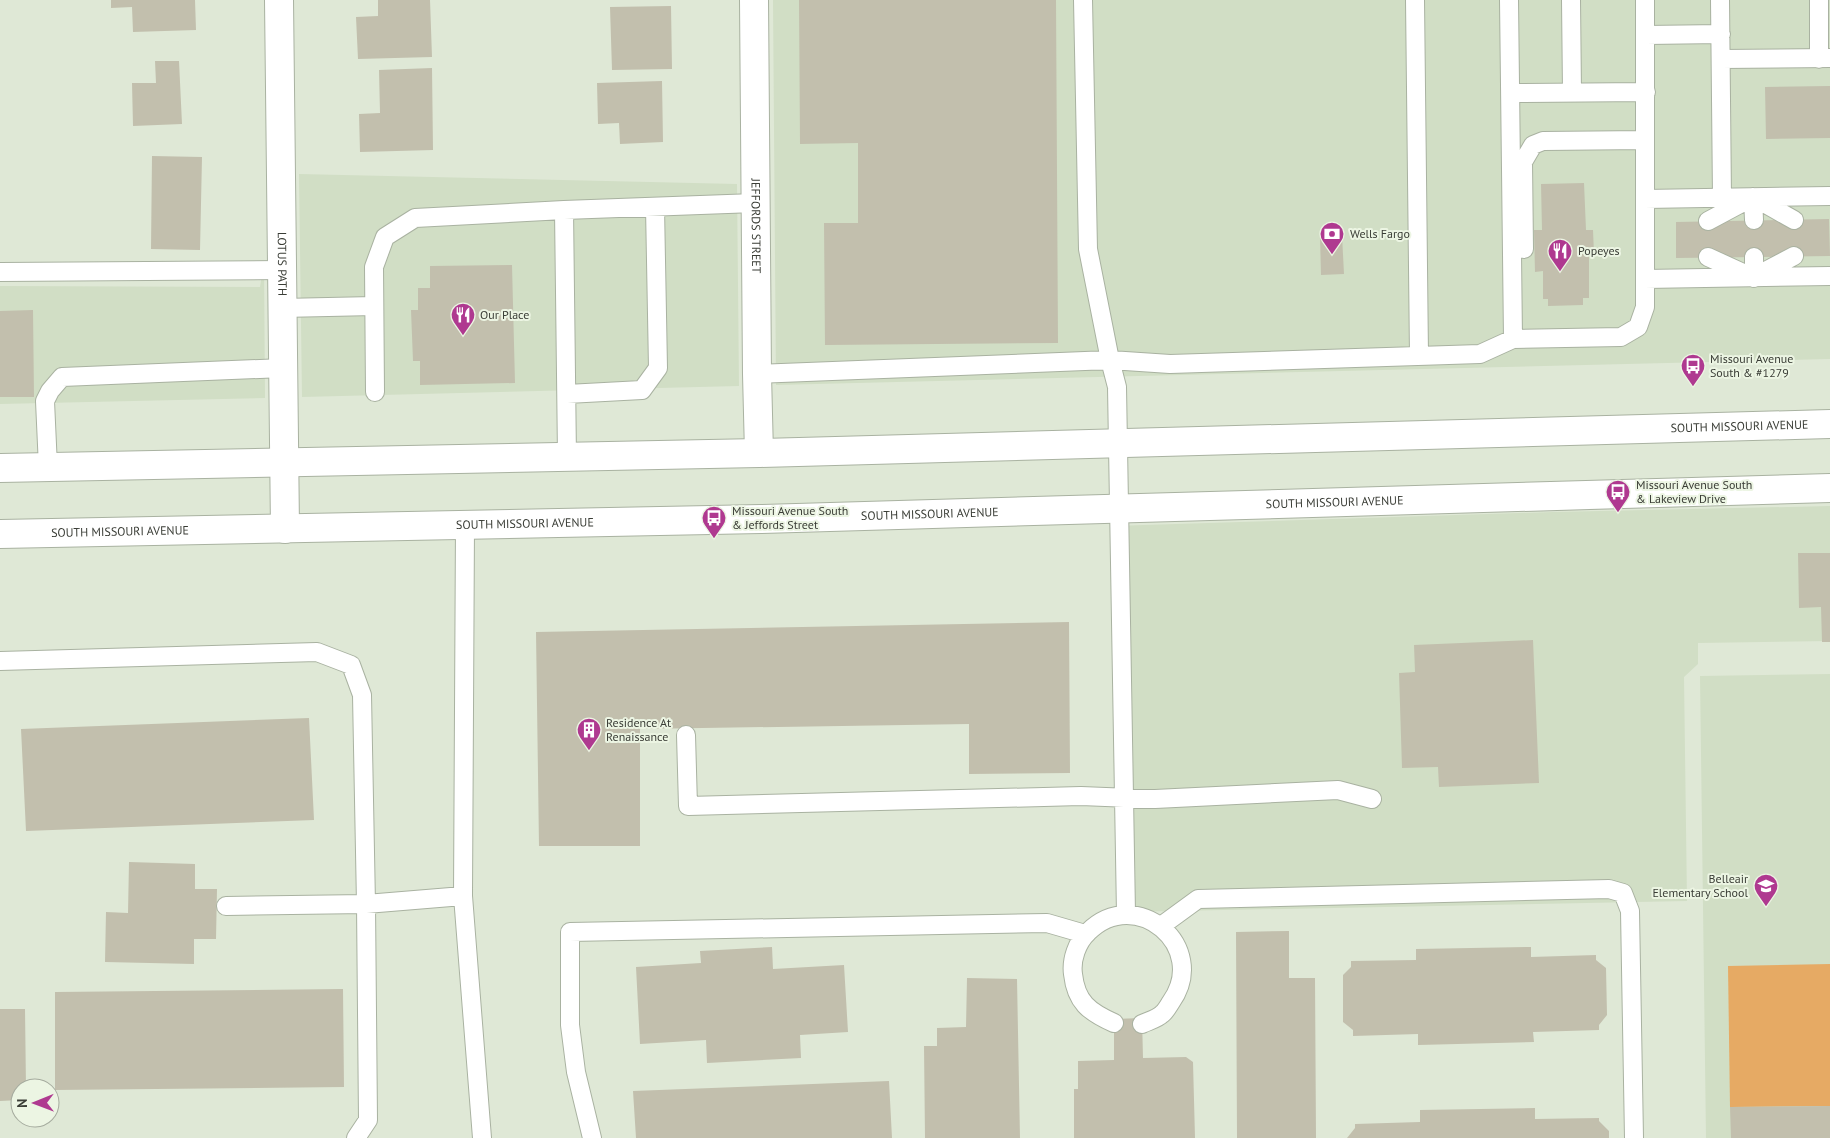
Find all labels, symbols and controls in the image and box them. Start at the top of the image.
street label: JEFFORDS STREET [748,177,764,274]
bank icon: Wells Fargo [1319,221,1345,255]
place label: Wells Fargo [1350,226,1410,241]
street label: LOTUS PATH [275,232,290,296]
restaurant icon: Popeyes [1547,238,1573,272]
place label: Popeyes [1578,243,1620,258]
restaurant icon: Our Place [450,302,476,336]
place label: Our Place [480,307,529,322]
place label: Missouri Avenue South & #1279 [1710,351,1793,380]
bus stop icon: Missouri Avenue South & #1279 [1680,353,1706,387]
street label: SOUTH MISSOURI AVENUE [1670,417,1809,435]
place label: Missouri Avenue South & Lakeview Drive [1636,477,1752,506]
bus stop icon: Missouri Avenue South & Lakeview Drive [1605,479,1631,513]
street label: SOUTH MISSOURI AVENUE [1266,492,1404,511]
place label: Missouri Avenue South & Jeffords Street [732,503,848,532]
street label: SOUTH MISSOURI AVENUE [861,504,999,523]
bus stop icon: Missouri Avenue South & Jeffords Street [701,505,727,539]
street label: SOUTH MISSOURI AVENUE [456,514,594,532]
street label: SOUTH MISSOURI AVENUE [51,522,189,540]
place label: Residence At Renaissance [606,715,671,744]
building icon: Residence At Renaissance [576,717,602,751]
place label: Belleair Elementary School [1652,871,1748,900]
school or university icon: Belleair Elementary School [1753,873,1779,907]
north arrow [10,1078,60,1128]
text: N [13,1098,31,1108]

